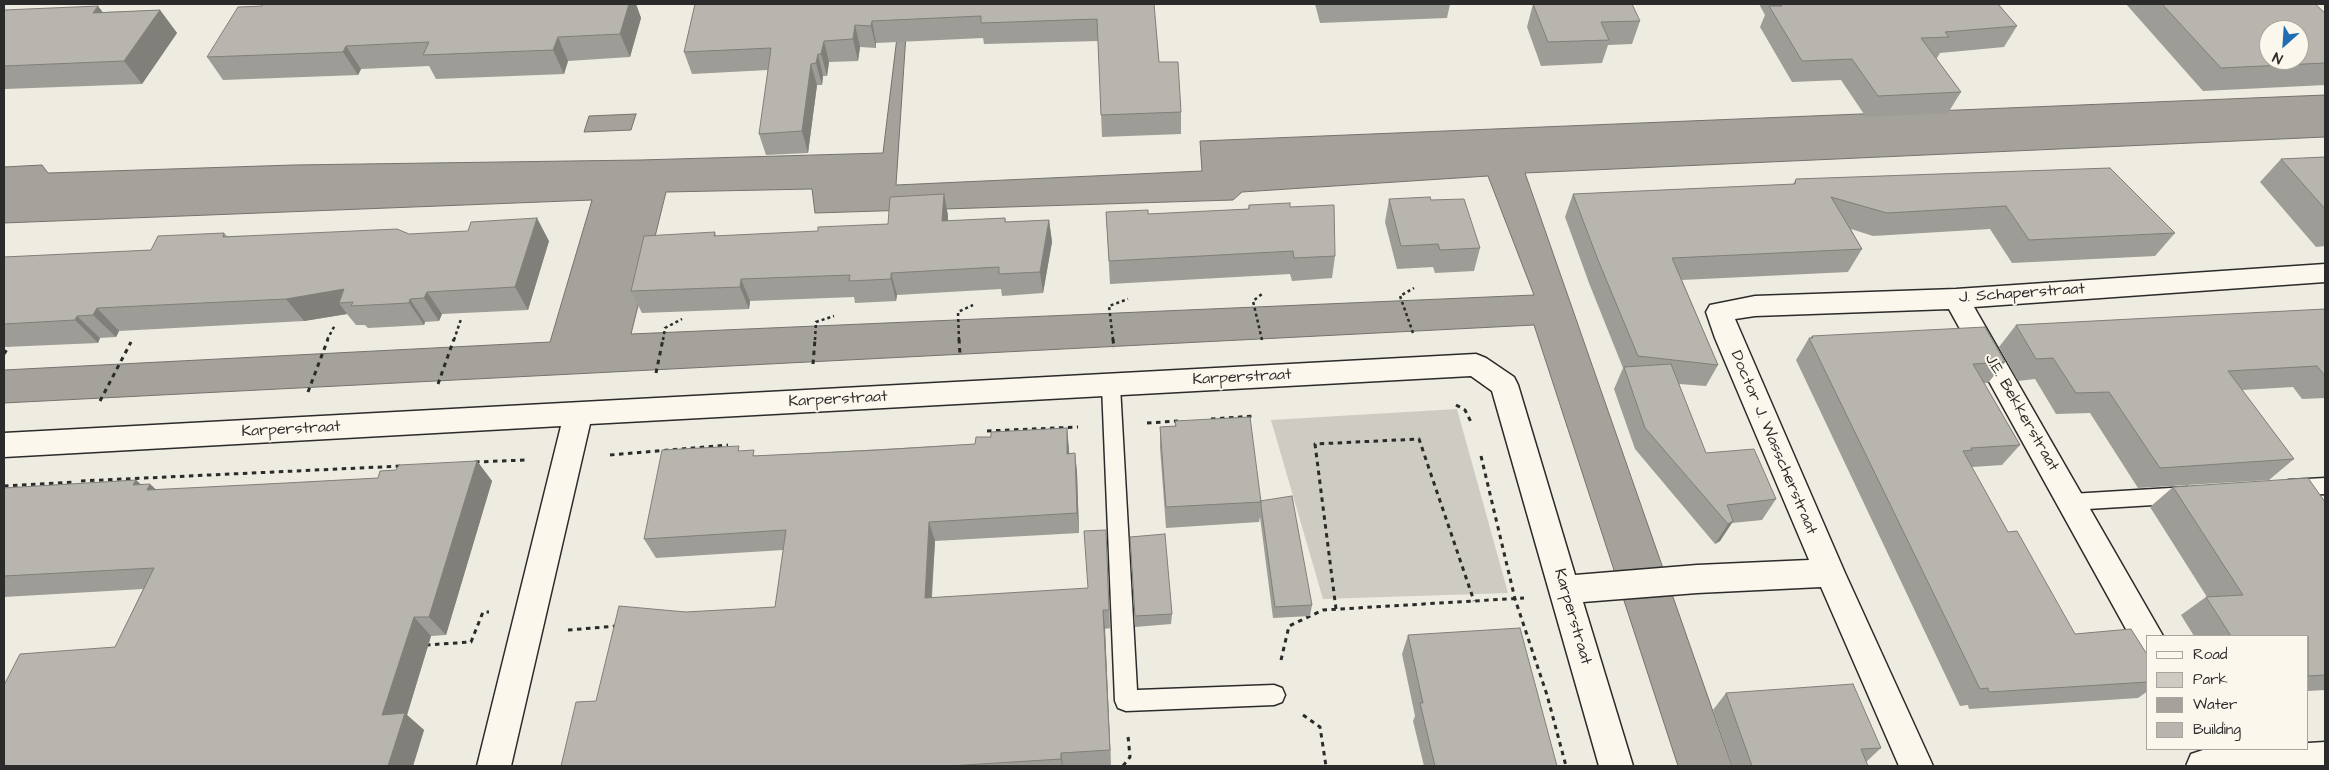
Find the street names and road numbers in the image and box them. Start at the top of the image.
street label: J. Schaperstraat [1958,280,2086,308]
street label: Doctor J. Wasscherstraat [1725,348,1821,538]
street label: J.E. Bekkerstraat [1980,351,2062,475]
street label: Karperstraat [1192,366,1292,390]
street label: Karperstraat [788,388,888,412]
street label: Karperstraat [241,418,341,442]
street label: Karperstraat [1549,567,1595,667]

